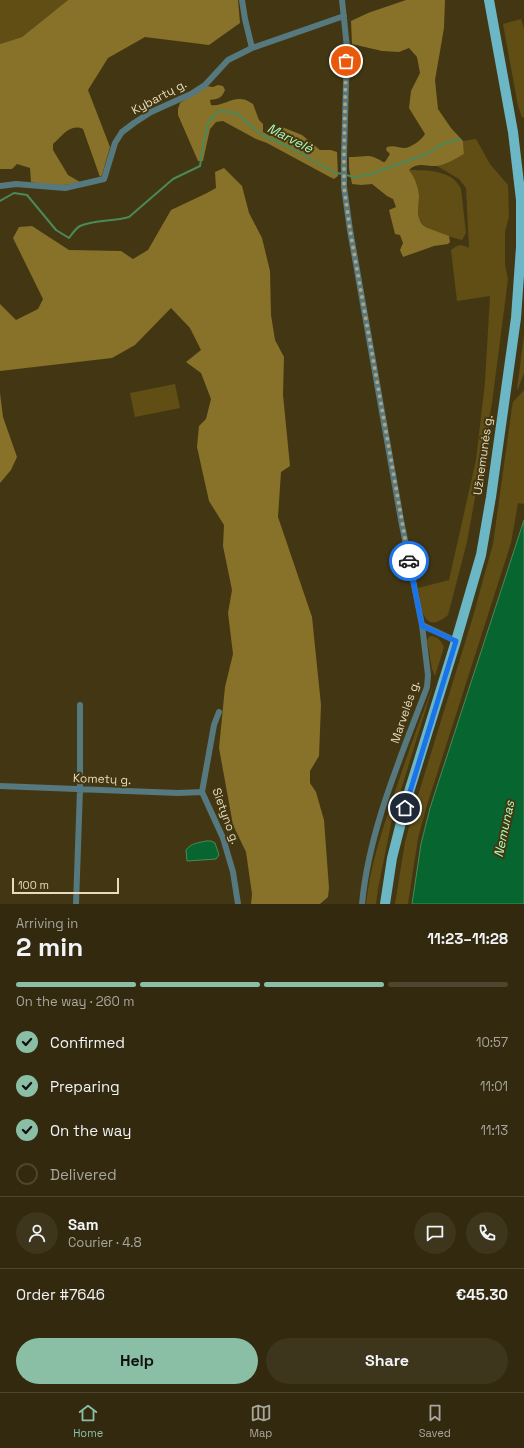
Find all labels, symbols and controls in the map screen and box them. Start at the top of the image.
pin [329,44,363,78]
icon: bag [335,50,357,72]
street label: Kybartų g. [129,76,189,118]
water label: Marvelė [264,119,317,157]
street label: Užnemunės g. [469,414,497,496]
courier [389,541,429,581]
icon: car [398,550,420,572]
street label: Marvelės g. [387,679,423,745]
street label: Kometų g. [73,770,131,788]
street label: Sietyno g. [208,786,244,846]
pin [388,791,422,825]
icon: home [394,797,416,819]
water label: Nemunas [490,798,519,859]
scale bar [12,876,119,895]
text: 100 m [18,878,49,892]
text: Arriving in [16,915,78,932]
text: 11:23–11:28 [427,929,508,948]
text: 2 min [16,930,83,964]
text: On the way · 260 m [16,993,134,1010]
icon: check [16,1031,38,1053]
text: Confirmed [50,1033,125,1052]
text: 10:57 [476,1034,508,1051]
icon: check [16,1075,38,1097]
text: Preparing [50,1077,120,1096]
text: 11:01 [480,1078,508,1095]
icon: check [16,1119,38,1141]
text: On the way [50,1121,131,1140]
text: 11:13 [481,1122,508,1139]
text: Delivered [50,1165,117,1184]
button: person [16,1212,58,1254]
button: chat [414,1212,456,1254]
button: phone [466,1212,508,1254]
text: Sam [68,1215,99,1234]
text: Courier · 4.8 [68,1234,142,1251]
text: Order #7646 [16,1285,105,1304]
text: €45.30 [456,1285,508,1304]
button: Help [16,1338,258,1384]
button: Share [266,1338,508,1384]
tab: Home [73,1402,103,1440]
tab: Map [249,1402,272,1440]
tab: Saved [419,1402,451,1440]

